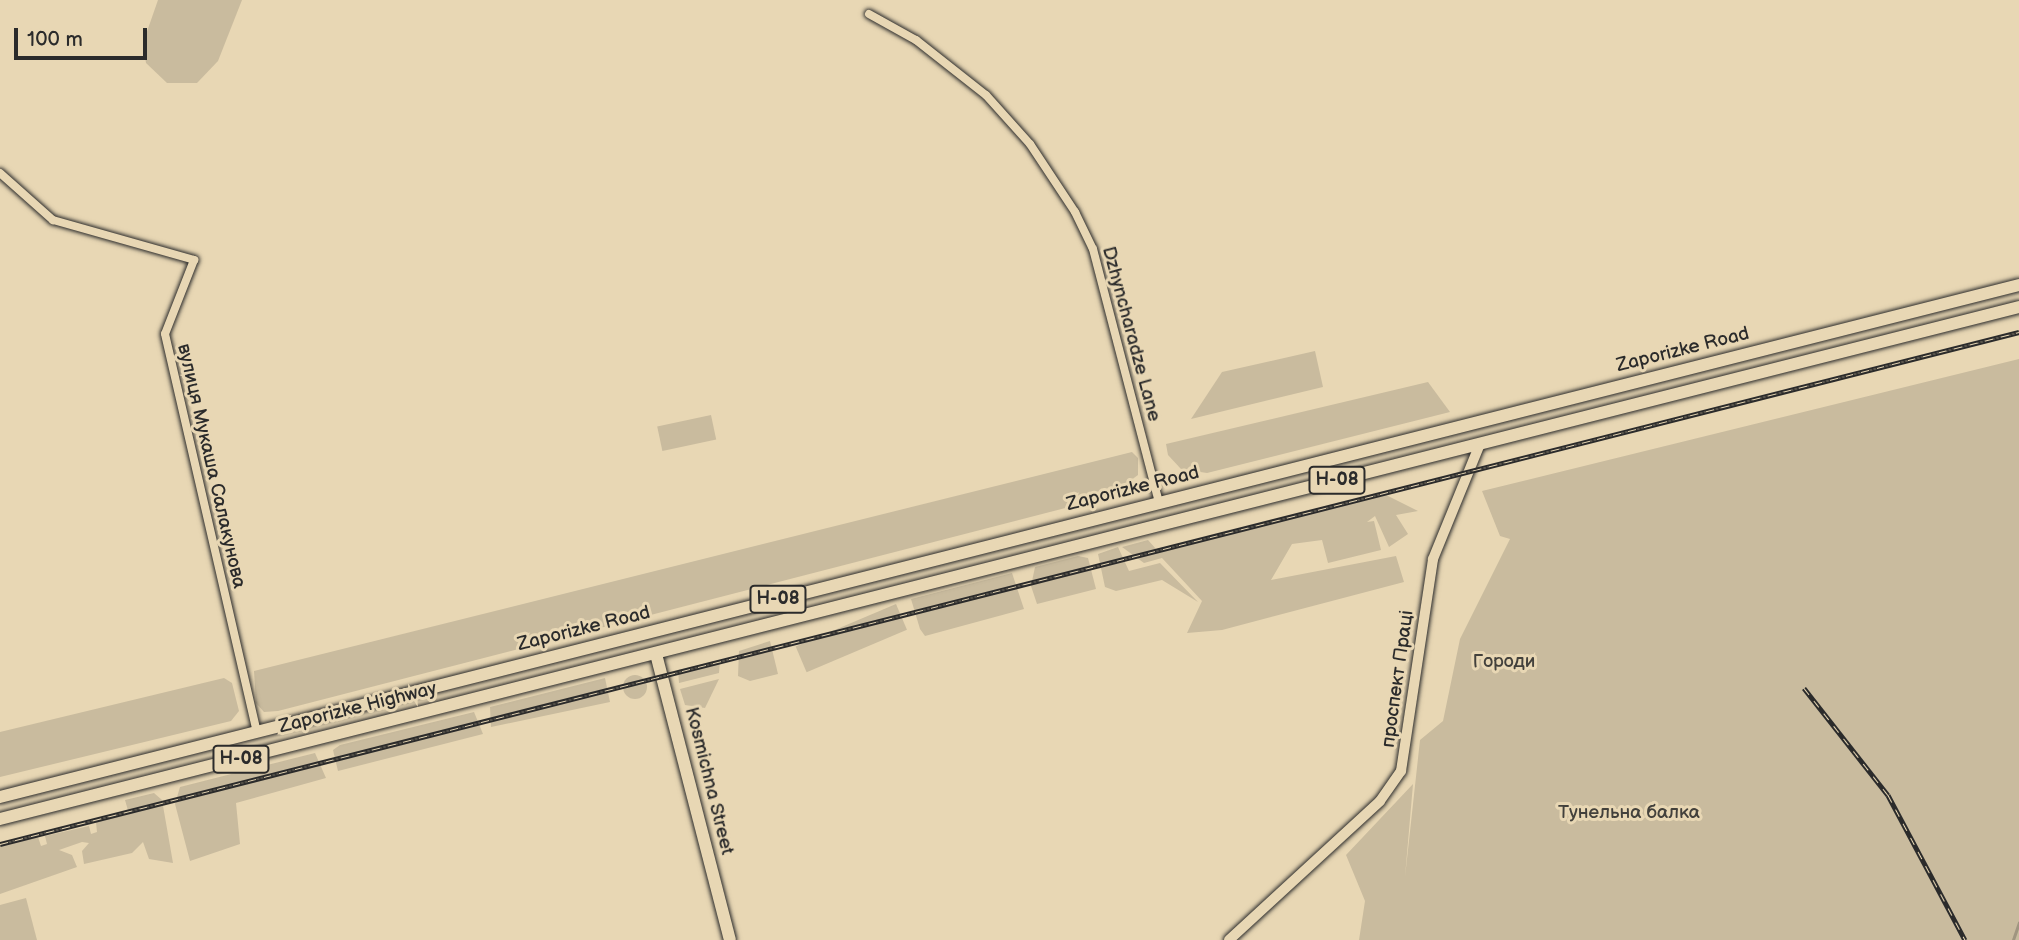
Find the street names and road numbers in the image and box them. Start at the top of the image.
street label: Dzhyncharadze Lane [1097,244,1165,424]
street label: Zaporizke Road [1614,322,1752,378]
street label: вулиця Мукаша Салакунова [172,341,250,591]
street label: Zaporizke Road [1064,461,1202,517]
road number: Н-08 [1307,466,1367,494]
road number: Н-08 [748,584,808,614]
street label: Zaporizke Road [515,601,653,657]
street label: проспект Праці [1377,609,1419,749]
street label: Zaporizke Highway [277,677,439,739]
street label: Kosmichna Street [680,705,738,857]
road number: Н-08 [211,744,271,774]

